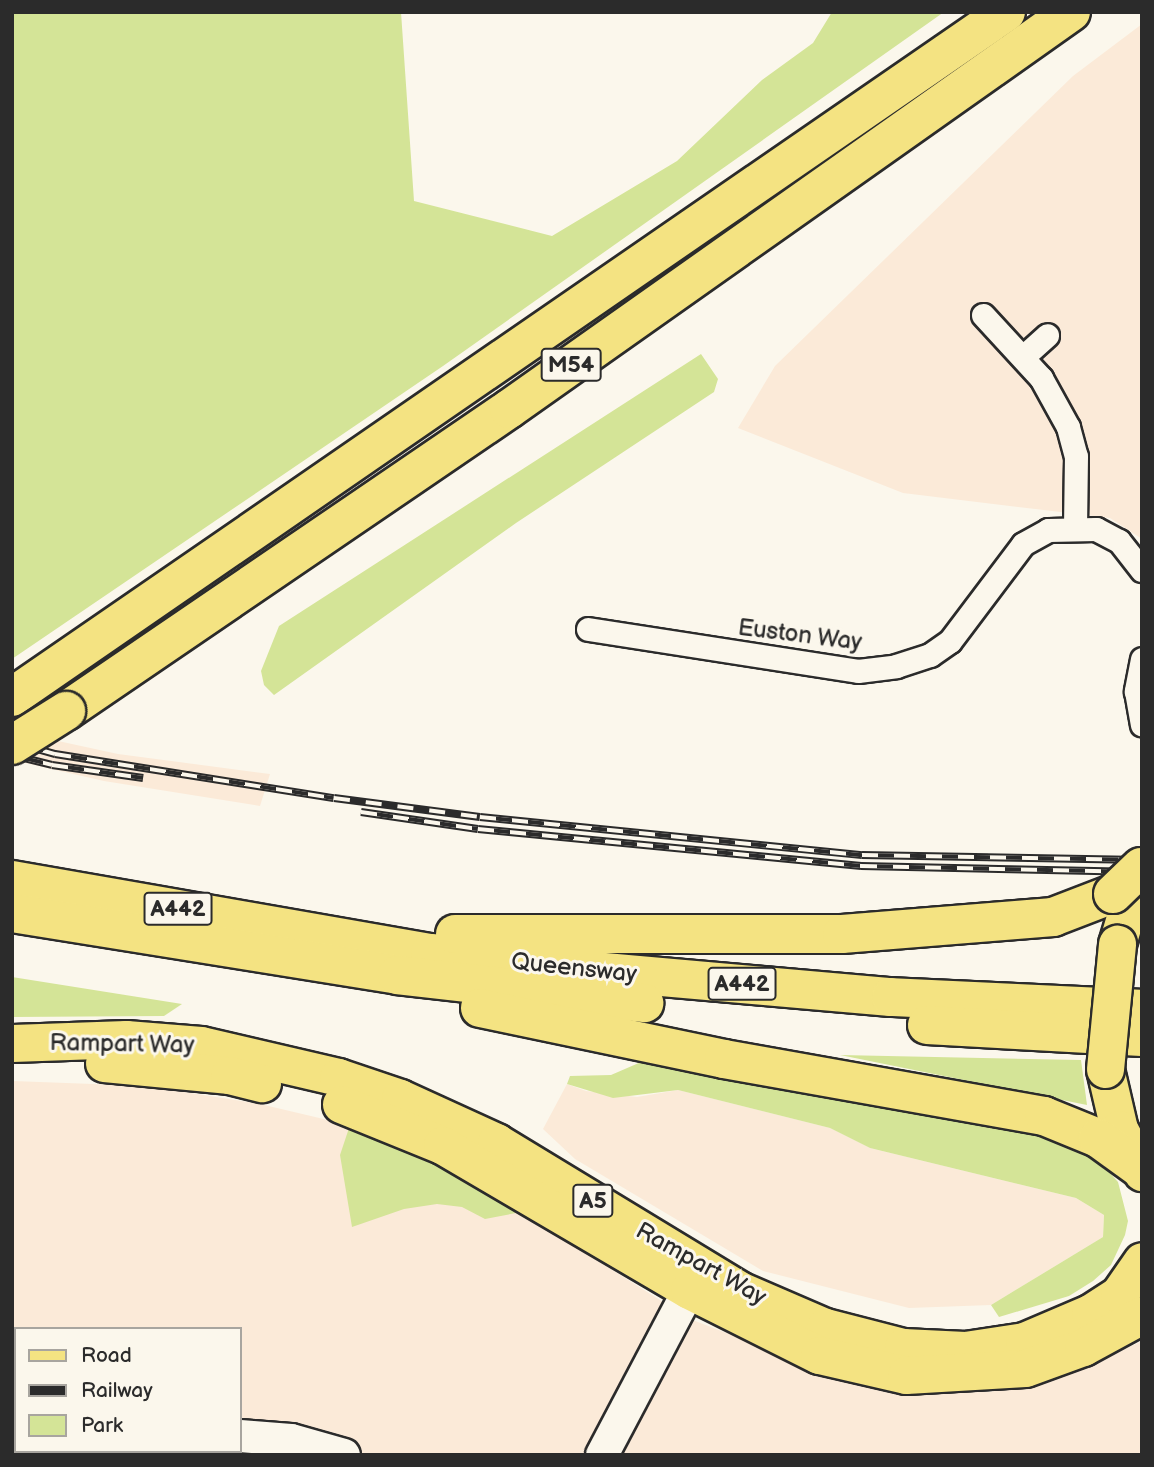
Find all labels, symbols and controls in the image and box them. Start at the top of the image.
road number: M54 [540,346,602,384]
street label: Euston Way [736,613,864,657]
road number: A442 [143,890,213,928]
street label: Queensway [510,947,638,989]
road number: A442 [707,965,777,1004]
street label: Rampart Way [49,1028,195,1060]
road number: A5 [572,1182,614,1220]
street label: Rampart Way [630,1216,772,1312]
legend [14,1327,242,1453]
text: Road [81,1343,132,1368]
text: Railway [81,1378,153,1403]
text: Park [81,1413,123,1438]

